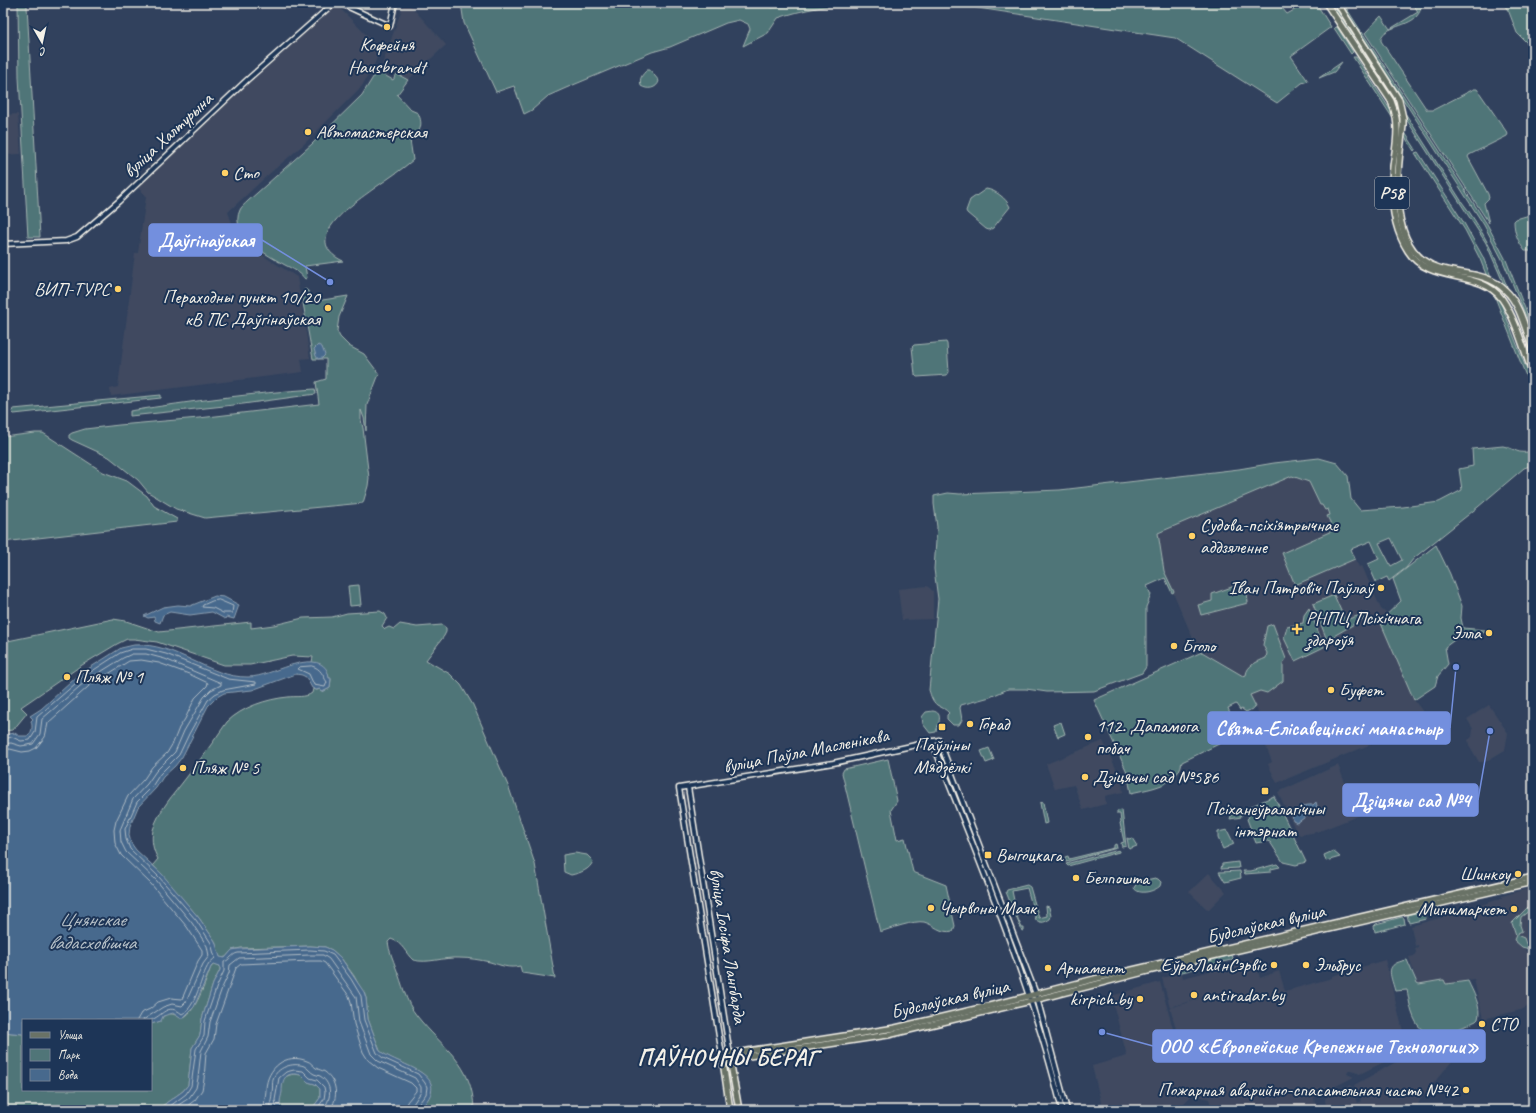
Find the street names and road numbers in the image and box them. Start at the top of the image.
street label: вуліца Халтурына [118,86,219,183]
road number: Р58 [1375,177,1409,209]
street label: вуліца Паўла Масленікава [721,723,892,779]
street label: вуліца Іосіфа Лангбарда [704,867,752,1027]
street label: Будслаўская вуліца [1204,898,1329,949]
street label: Будслаўская вуліца [888,973,1013,1024]

